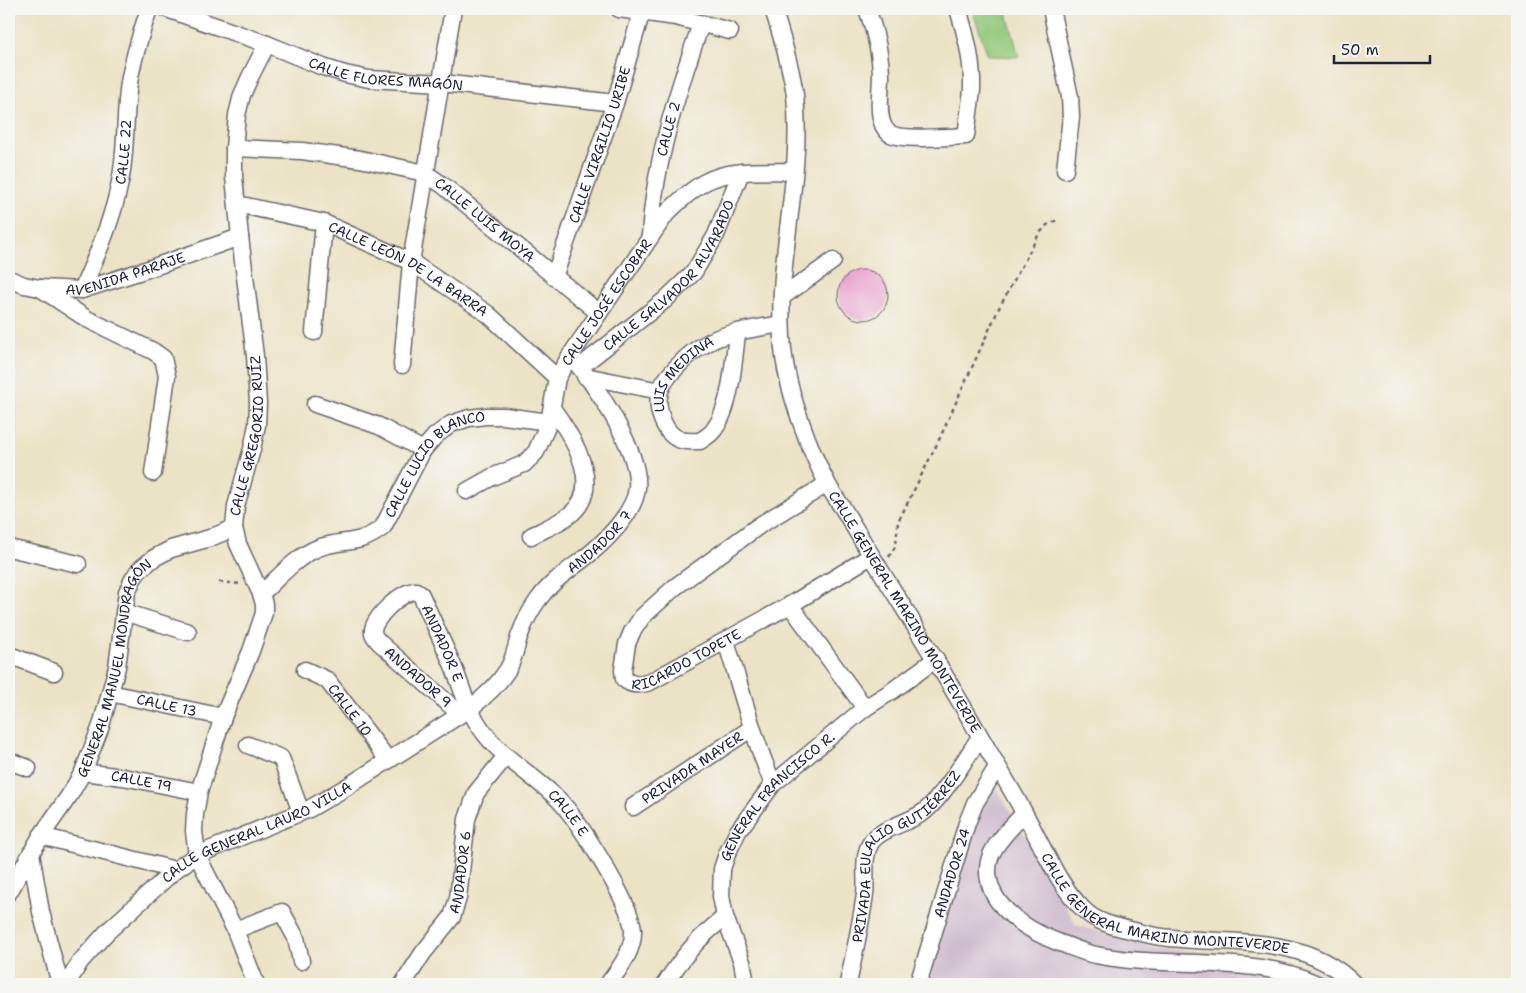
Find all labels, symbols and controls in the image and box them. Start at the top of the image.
scale bar [1334,32,1430,64]
text: 50 m [1341,40,1379,60]
street label: CALLE FLORES MAGÓN [306,53,464,94]
street label: CALLE VIRGILIO URIBE [565,64,634,226]
street label: CALLE 2 [653,99,684,158]
street label: CALLE 22 [111,119,135,186]
street label: CALLE LUIS MOYA [432,174,538,266]
street label: CALLE SALVADOR ALVARADO [599,197,738,355]
street label: CALLE LEÓN DE LA BARRA [326,217,491,320]
street label: CALLE JOSÉ ESCOBAR [557,235,656,369]
street label: AVENIDA PARAJE [65,248,187,299]
street label: LUIS MEDINA [650,332,717,414]
street label: CALLE GREGORIO RUÍZ [226,355,267,517]
street label: CALLE LUCIO BLANCO [380,407,486,521]
street label: CALLE GENERAL MARINO MONTEVERDE [825,487,985,736]
street label: ANDADOR 7 [563,507,635,577]
street label: GENERAL MANUEL MONDRAGÓN [73,555,155,780]
street label: ANDADOR E [418,602,467,684]
street label: RICARDO TOPETE [631,625,744,694]
street label: ANDADOR 9 [381,643,455,711]
street label: CALLE 10 [324,680,376,740]
street label: CALLE 13 [135,690,199,720]
street label: PRIVADA MAYER [638,727,747,808]
street label: GENERAL FRANCISCO R. [716,728,838,863]
street label: CALLE 19 [110,767,173,795]
street label: PRIVADA EULALIO GUTIÉRREZ [848,767,965,944]
street label: CALLE GENERAL LAURO VILLA [158,777,355,887]
street label: CALLE E [545,785,593,840]
street label: ANDADOR 24 [930,826,974,920]
street label: ANDADOR 6 [445,830,475,916]
street label: CALLE GENERAL MARINO MONTEVERDE [1037,850,1292,958]

